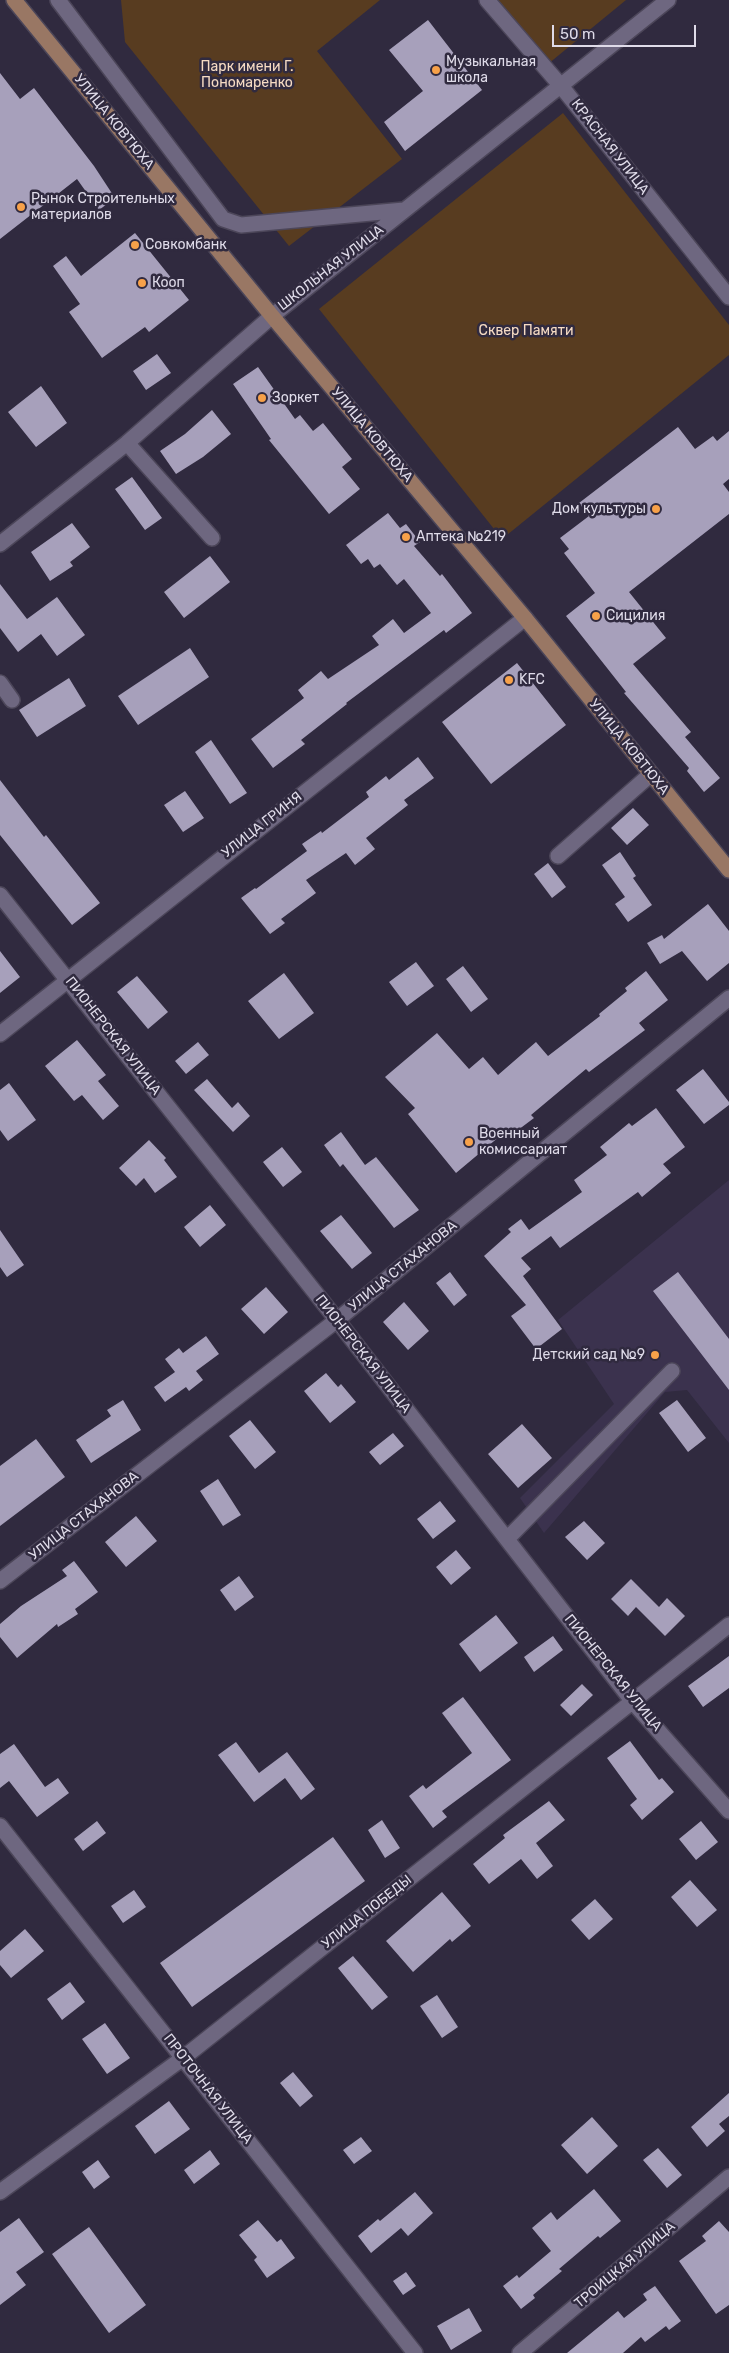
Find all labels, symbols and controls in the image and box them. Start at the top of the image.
scale bar [554,15,698,47]
text: 50 m [560,25,595,43]
place label: Музыкальная школа [446,54,536,86]
park label: Парк имени Г. Пономаренко [201,59,293,92]
marker: Музыкальная школа [430,64,442,76]
street label: УЛИЦА КОВТЮХА [70,71,158,173]
street label: КРАСНАЯ УЛИЦА [568,96,652,198]
place label: Рынок Строительных материалов [31,191,175,223]
marker: Рынок Строительных материалов [15,201,27,213]
street label: ШКОЛЬНАЯ УЛИЦА [275,222,387,314]
place label: Совкомбанк [145,237,227,253]
marker: Совкомбанк [129,239,141,251]
place label: Кооп [152,275,185,291]
marker: Кооп [136,277,148,289]
park label: Сквер Памяти [479,323,573,339]
street label: УЛИЦА КОВТЮХА [328,384,416,486]
place label: Зоркет [272,390,319,406]
marker: Зоркет [256,392,268,404]
place label: Дом культуры [552,501,646,517]
marker: Дом культуры [650,503,662,515]
place label: Аптека №219 [416,529,506,545]
marker: Аптека №219 [400,531,412,543]
place label: Сицилия [606,608,665,624]
marker: Сицилия [590,610,602,622]
place label: KFC [519,672,545,688]
marker: KFC [503,674,515,686]
street label: УЛИЦА КОВТЮХА [585,696,673,798]
street label: УЛИЦА ГРИНЯ [219,788,305,862]
street label: ПИОНЕРСКАЯ УЛИЦА [62,974,164,1098]
place label: Военный комиссариат [479,1126,567,1158]
marker: Военный комиссариат [463,1136,475,1148]
street label: УЛИЦА СТАХАНОВА [345,1217,461,1315]
street label: ПИОНЕРСКАЯ УЛИЦА [312,1292,414,1416]
place label: Детский сад №9 [533,1347,645,1363]
marker: Детский сад №9 [649,1349,661,1361]
street label: УЛИЦА СТАХАНОВА [26,1468,142,1564]
street label: ПИОНЕРСКАЯ УЛИЦА [561,1611,665,1735]
street label: УЛИЦА ПОБЕДЫ [319,1872,415,1952]
street label: ПРОТОЧНАЯ УЛИЦА [160,2031,256,2147]
street label: ТРОИЦКАЯ УЛИЦА [571,2218,679,2312]

